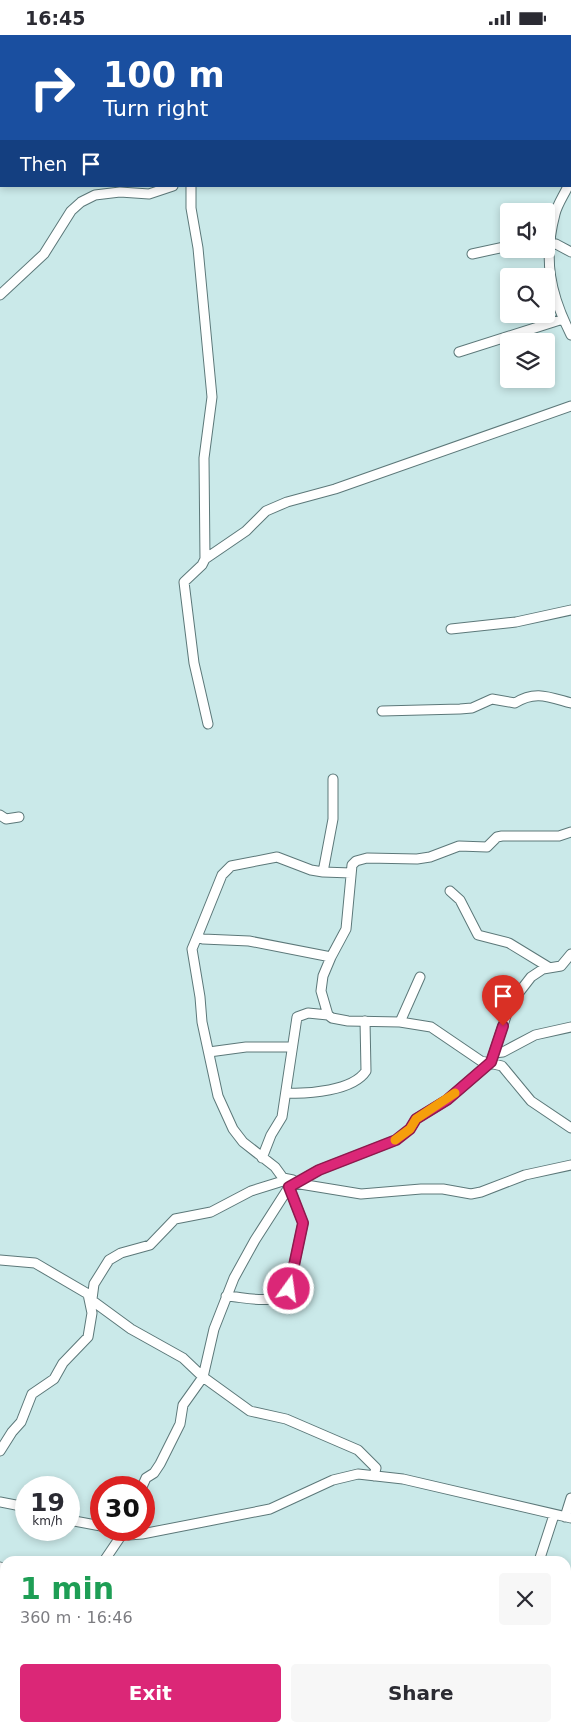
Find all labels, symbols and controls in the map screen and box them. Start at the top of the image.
text: 16:45 [25,7,85,29]
icon: right [20,55,85,120]
text: 100 m [103,55,225,95]
text: Turn right [103,96,208,121]
icon: arrive [77,150,105,178]
text: Then [20,153,67,175]
map controls [500,203,555,388]
button: sound [500,203,555,258]
button: search [500,268,555,323]
button: layers [500,333,555,388]
pin [482,975,524,1026]
icon: arrive [489,982,517,1010]
position arrow [262,1262,314,1314]
speed limit sign: 30 [90,1476,155,1541]
text: 19 [30,1488,65,1517]
text: km/h [32,1514,63,1528]
text: 1 min [20,1571,114,1606]
button: close [499,1573,551,1625]
text: 360 m · 16:46 [20,1608,133,1627]
button: Exit [20,1664,281,1722]
button: Share [291,1664,551,1722]

